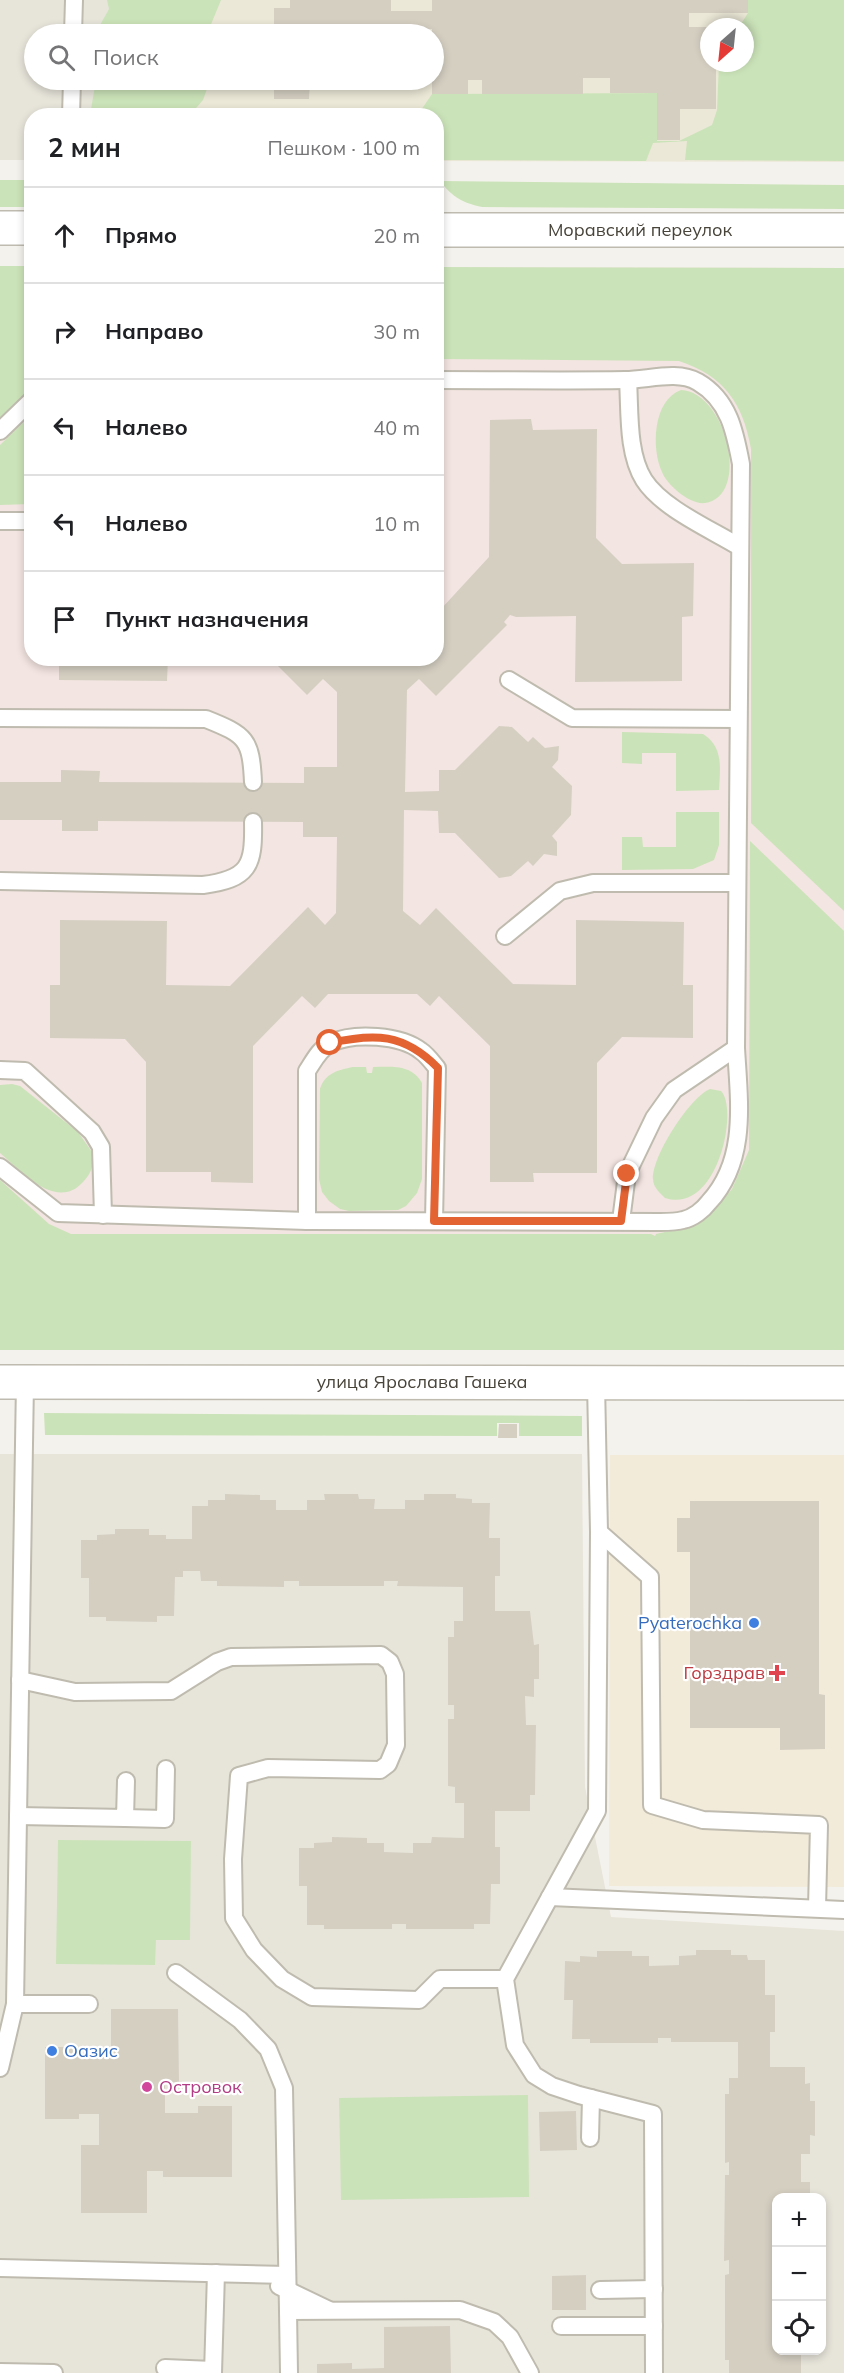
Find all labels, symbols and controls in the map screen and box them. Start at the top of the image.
north arrow [700,18,754,72]
search box [24,24,444,90]
icon: search [45,41,78,74]
text: Поиск [93,43,159,71]
text: 2 мин [48,131,121,164]
text: Пешком · 100 m [268,135,420,160]
street label: Моравский переулок [548,218,732,241]
icon: ahead [48,219,81,252]
text: Прямо [105,221,177,249]
text: 20 m [373,223,420,248]
icon: right [48,315,81,348]
text: Направо [105,317,203,345]
text: 30 m [373,319,420,344]
icon: left [48,411,81,444]
text: Налево [105,413,188,441]
text: 40 m [373,415,420,440]
icon: left [48,507,81,540]
text: Налево [105,509,188,537]
text: 10 m [373,511,420,536]
icon: arrive [48,603,81,636]
text: Пункт назначения [105,605,309,633]
route start [316,1029,342,1055]
route end [613,1160,639,1186]
street label: улица Ярослава Гашека [316,1370,528,1393]
place label: Pyaterochka [638,1611,742,1634]
marker: Pyaterochka [747,1616,761,1630]
place label: Горздрав [683,1661,765,1684]
marker: Горздрав [770,1666,784,1680]
place label: Оазис [64,2039,118,2062]
marker: Оазис [45,2044,59,2058]
place label: Островок [159,2075,242,2098]
marker: Островок [140,2080,154,2094]
map controls [772,2193,826,2355]
button: + [772,2193,826,2247]
button: − [772,2247,826,2301]
button: locate [772,2301,826,2355]

